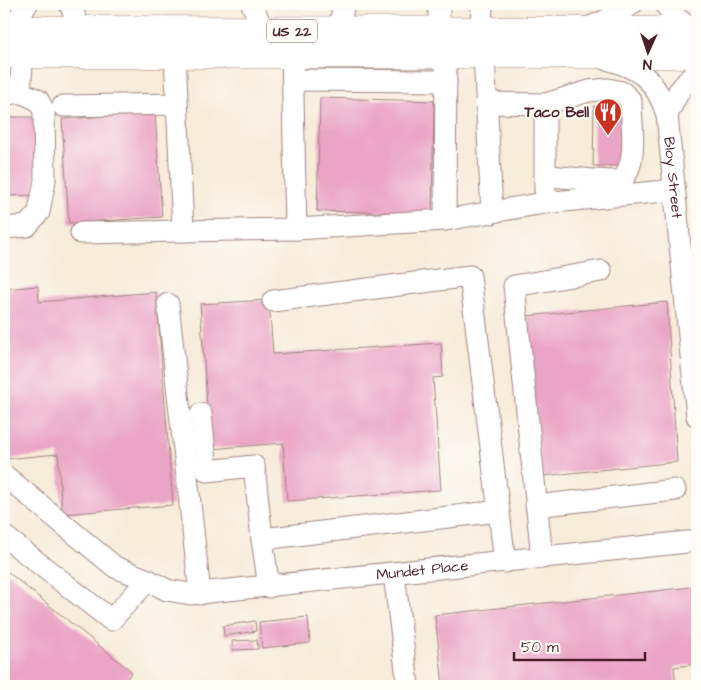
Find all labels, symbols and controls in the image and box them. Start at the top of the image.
road number: US 22 [267,20,317,42]
north arrow [624,28,674,78]
text: N [642,54,652,74]
restaurant icon: Taco Bell [593,97,623,136]
place label: Taco Bell [524,102,590,123]
street label: Bloy Street [658,136,687,220]
street label: Mundet Place [375,555,470,585]
scale bar [514,630,645,662]
text: 50 m [521,637,559,658]

